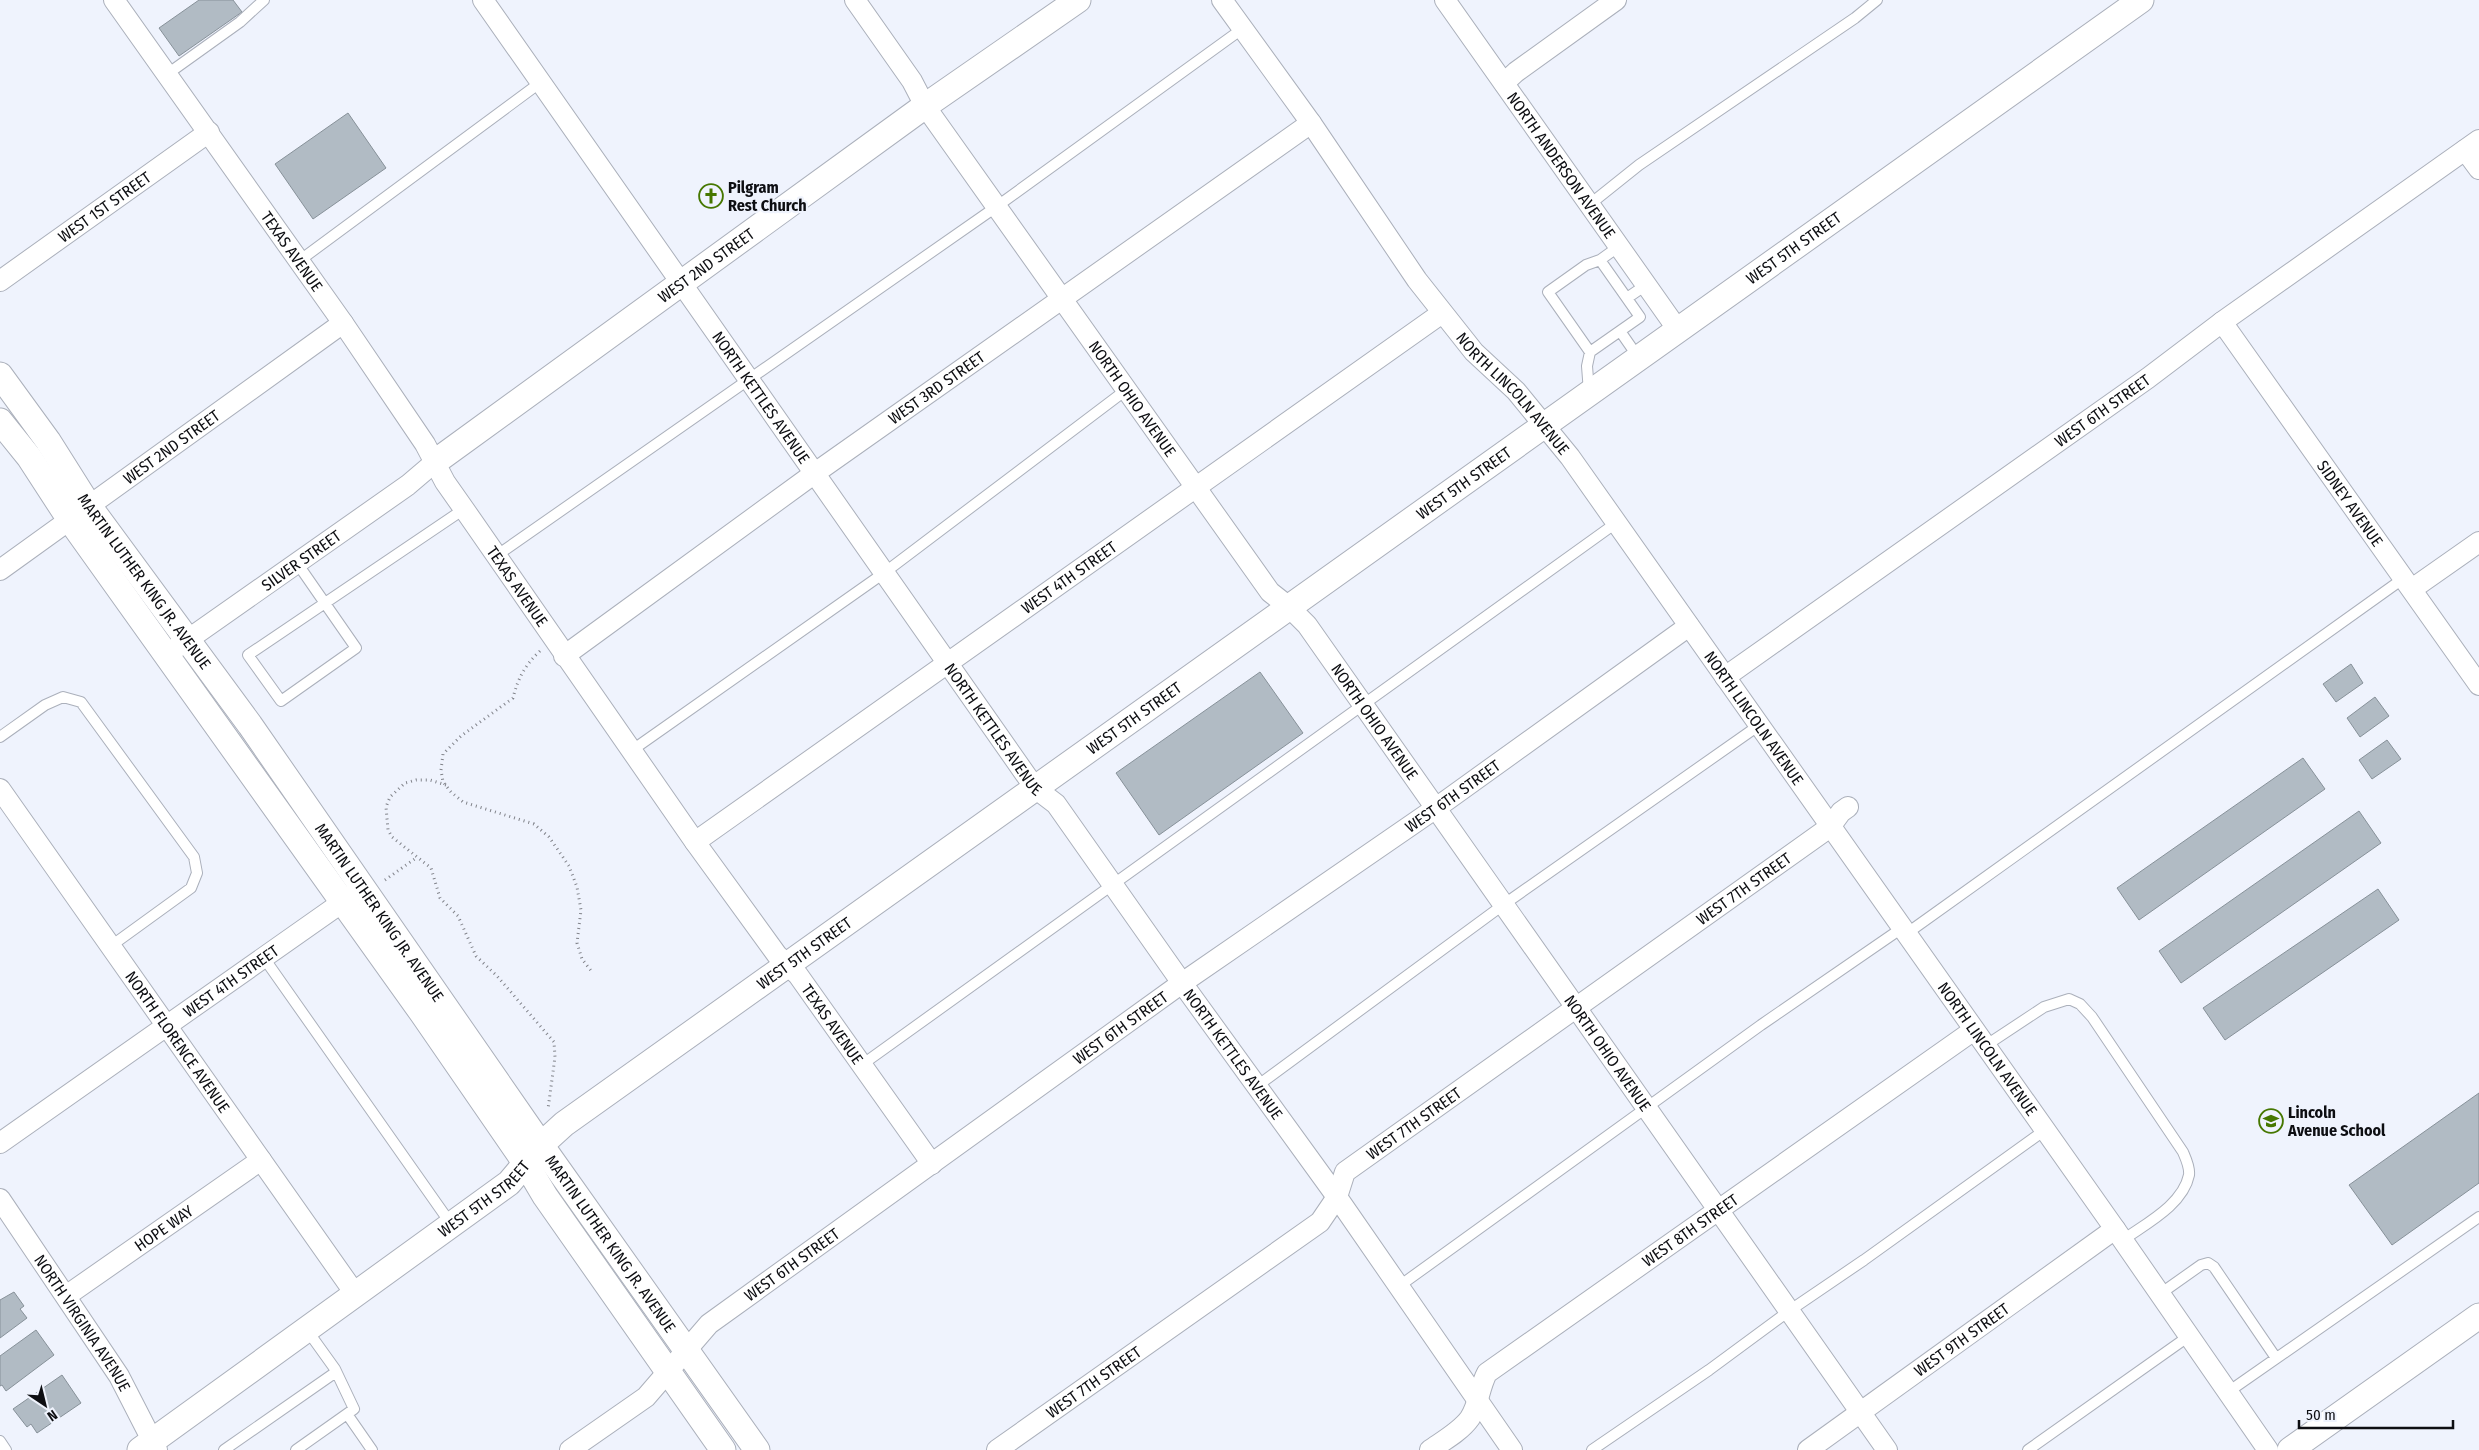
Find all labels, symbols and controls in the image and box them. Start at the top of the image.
street label: NORTH ANDERSON AVENUE [1503,88,1619,242]
street label: WEST 1ST STREET [54,167,155,247]
place label: Pilgram Rest Church [728,178,807,215]
church icon: Pilgram Rest Church [698,183,724,209]
street label: TEXAS AVENUE [257,208,326,295]
street label: WEST 5TH STREET [1743,208,1845,288]
street label: WEST 2ND STREET [655,224,759,307]
street label: NORTH KETTLES AVENUE [708,328,814,467]
street label: NORTH LINCOLN AVENUE [1452,329,1573,459]
street label: NORTH OHIO AVENUE [1085,337,1180,460]
street label: WEST 3RD STREET [885,347,989,428]
street label: WEST 6TH STREET [2051,370,2154,451]
street label: WEST 2ND STREET [120,406,224,488]
street label: WEST 5TH STREET [1413,443,1515,523]
street label: SIDNEY AVENUE [2313,457,2387,550]
street label: MARTIN LUTHER KING JR. AVENUE [74,490,215,673]
street label: SILVER STREET [258,526,345,595]
street label: WEST 4TH STREET [1018,537,1121,618]
street label: TEXAS AVENUE [483,543,552,630]
street label: NORTH LINCOLN AVENUE [1700,648,1807,789]
street label: NORTH KETTLES AVENUE [941,660,1045,800]
street label: NORTH OHIO AVENUE [1327,660,1422,784]
street label: WEST 5TH STREET [1083,678,1186,759]
street label: WEST 6TH STREET [1401,756,1504,837]
street label: MARTIN LUTHER KING JR. AVENUE [311,820,448,1005]
street label: WEST 7TH STREET [1693,848,1795,929]
street label: WEST 5TH STREET [753,913,856,994]
street label: WEST 4TH STREET [180,941,283,1021]
street label: NORTH FLORENCE AVENUE [121,968,234,1116]
street label: NORTH LINCOLN AVENUE [1934,979,2041,1119]
street label: TEXAS AVENUE [798,981,867,1068]
street label: NORTH KETTLES AVENUE [1179,985,1287,1123]
street label: WEST 6TH STREET [1069,987,1172,1069]
street label: NORTH OHIO AVENUE [1560,992,1655,1115]
street label: WEST 7TH STREET [1363,1083,1465,1164]
place label: Lincoln Avenue School [2287,1103,2386,1140]
school or university icon: Lincoln Avenue School [2258,1108,2284,1134]
street label: MARTIN LUTHER KING JR. AVENUE [541,1152,680,1336]
street label: WEST 5TH STREET [435,1156,534,1241]
street label: WEST 8TH STREET [1639,1190,1742,1271]
street label: HOPE WAY [131,1201,197,1255]
street label: WEST 6TH STREET [741,1224,844,1305]
street label: NORTH VIRGINIA AVENUE [30,1251,134,1395]
street label: WEST 9TH STREET [1910,1299,2013,1381]
street label: WEST 7TH STREET [1043,1342,1145,1422]
north arrow [20,1380,70,1430]
scale bar [2299,1398,2453,1430]
text: N [44,1406,60,1425]
text: 50 m [2306,1406,2336,1424]

